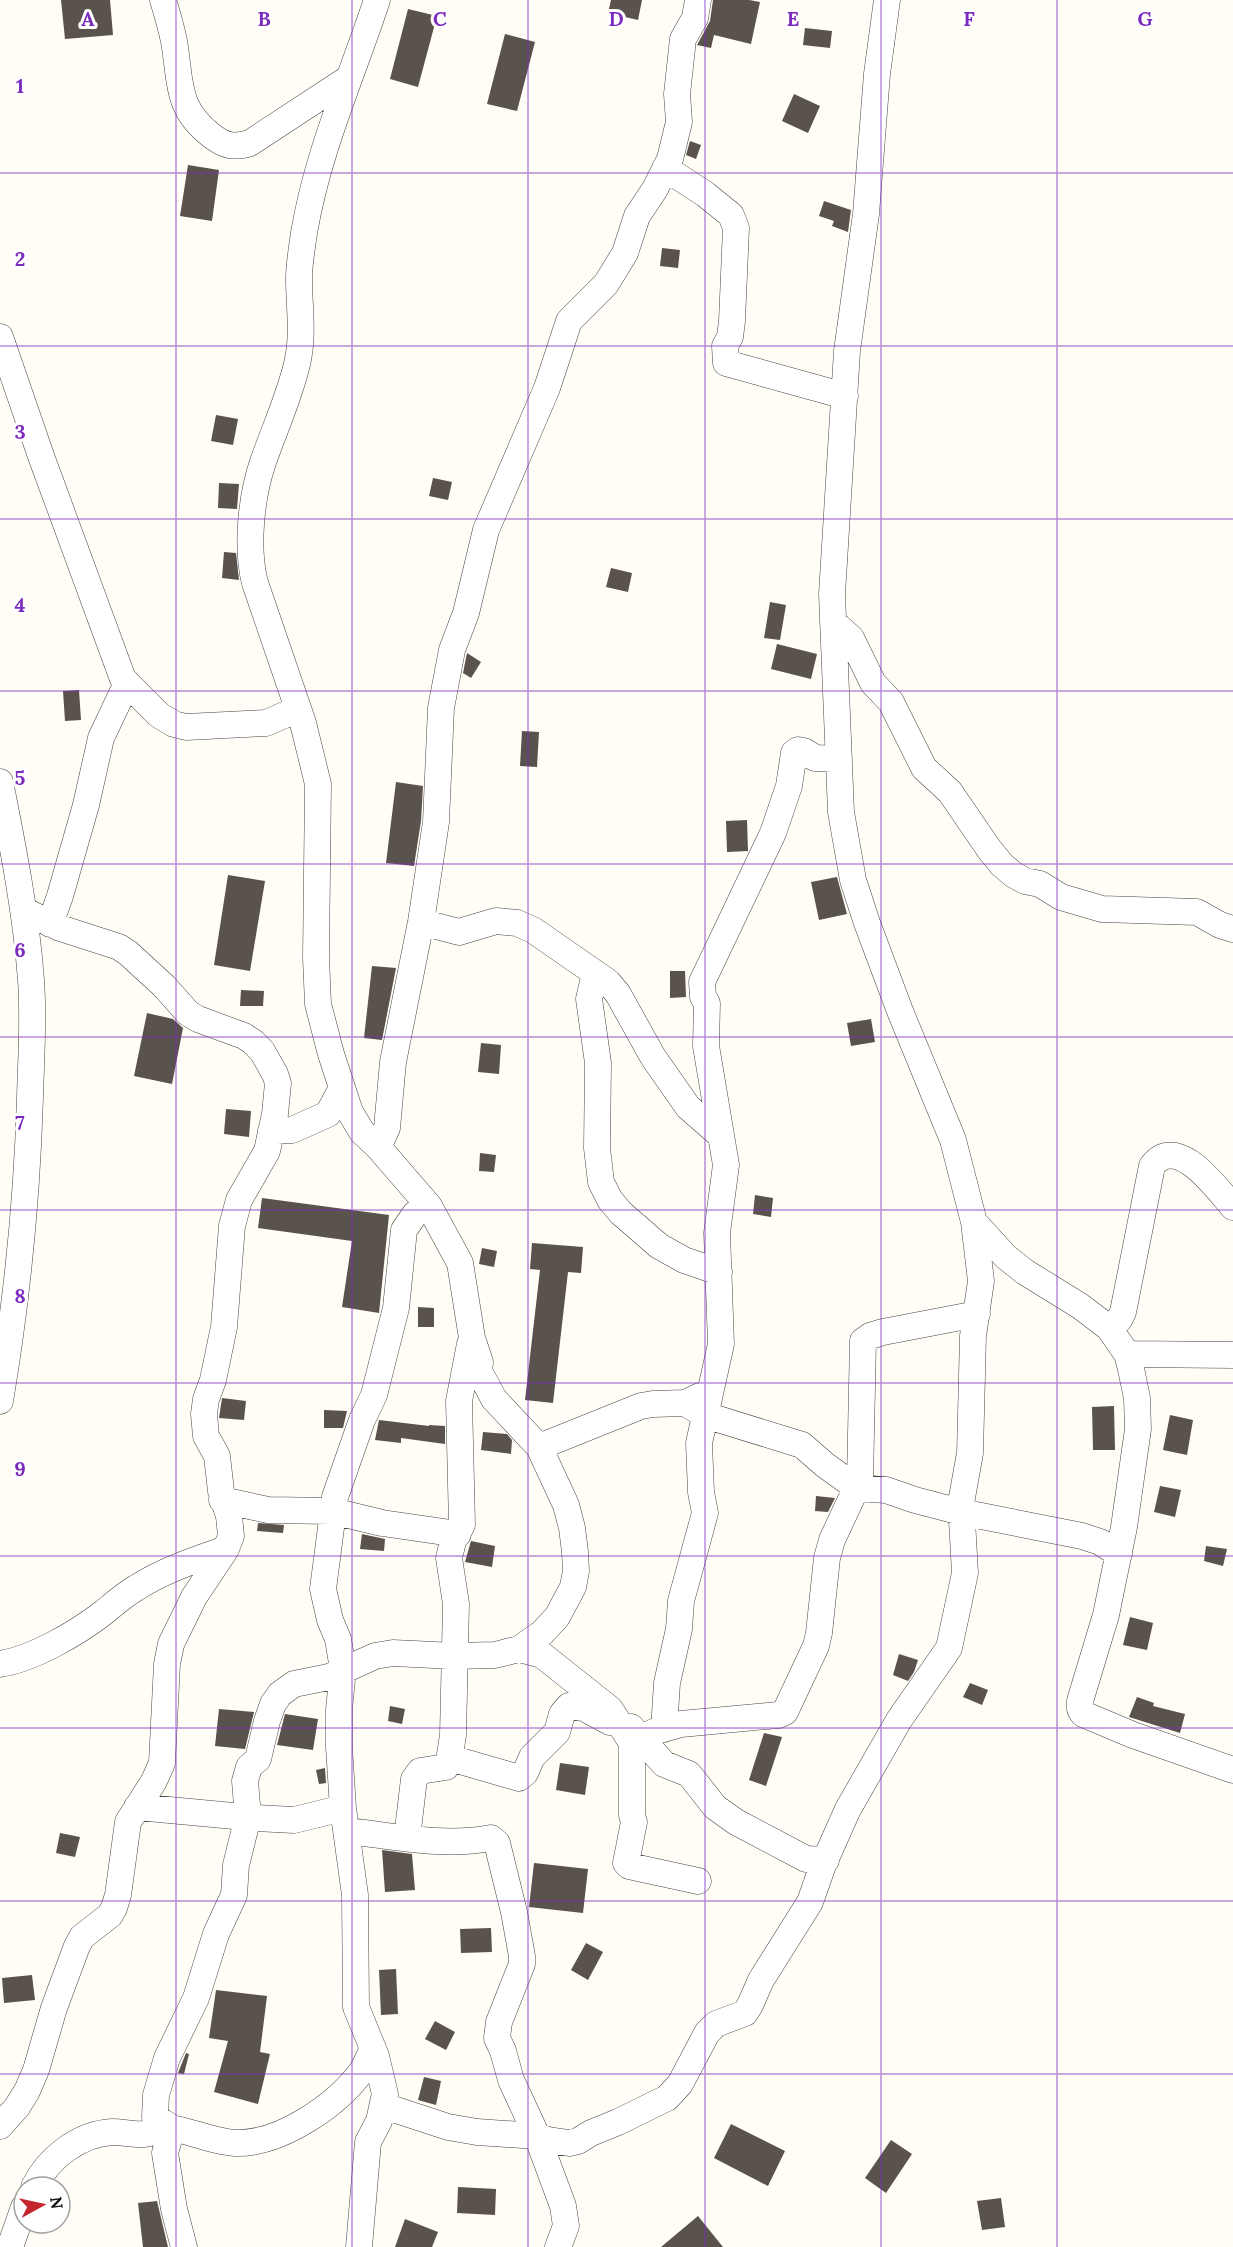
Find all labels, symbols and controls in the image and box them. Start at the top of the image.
text: A [81,6,95,31]
text: B [257,6,271,31]
text: C [433,6,447,31]
text: D [608,6,624,31]
text: E [787,6,799,31]
text: F [963,6,975,31]
text: G [1137,6,1153,31]
text: 1 [16,73,24,98]
text: 2 [15,246,25,271]
text: 3 [14,419,26,444]
text: 4 [15,592,26,617]
text: 5 [15,765,26,790]
text: 6 [14,937,26,962]
text: 7 [15,1110,25,1135]
text: 8 [14,1283,26,1308]
text: 9 [14,1456,26,1481]
north arrow [12,2175,72,2235]
text: N [46,2195,68,2210]

